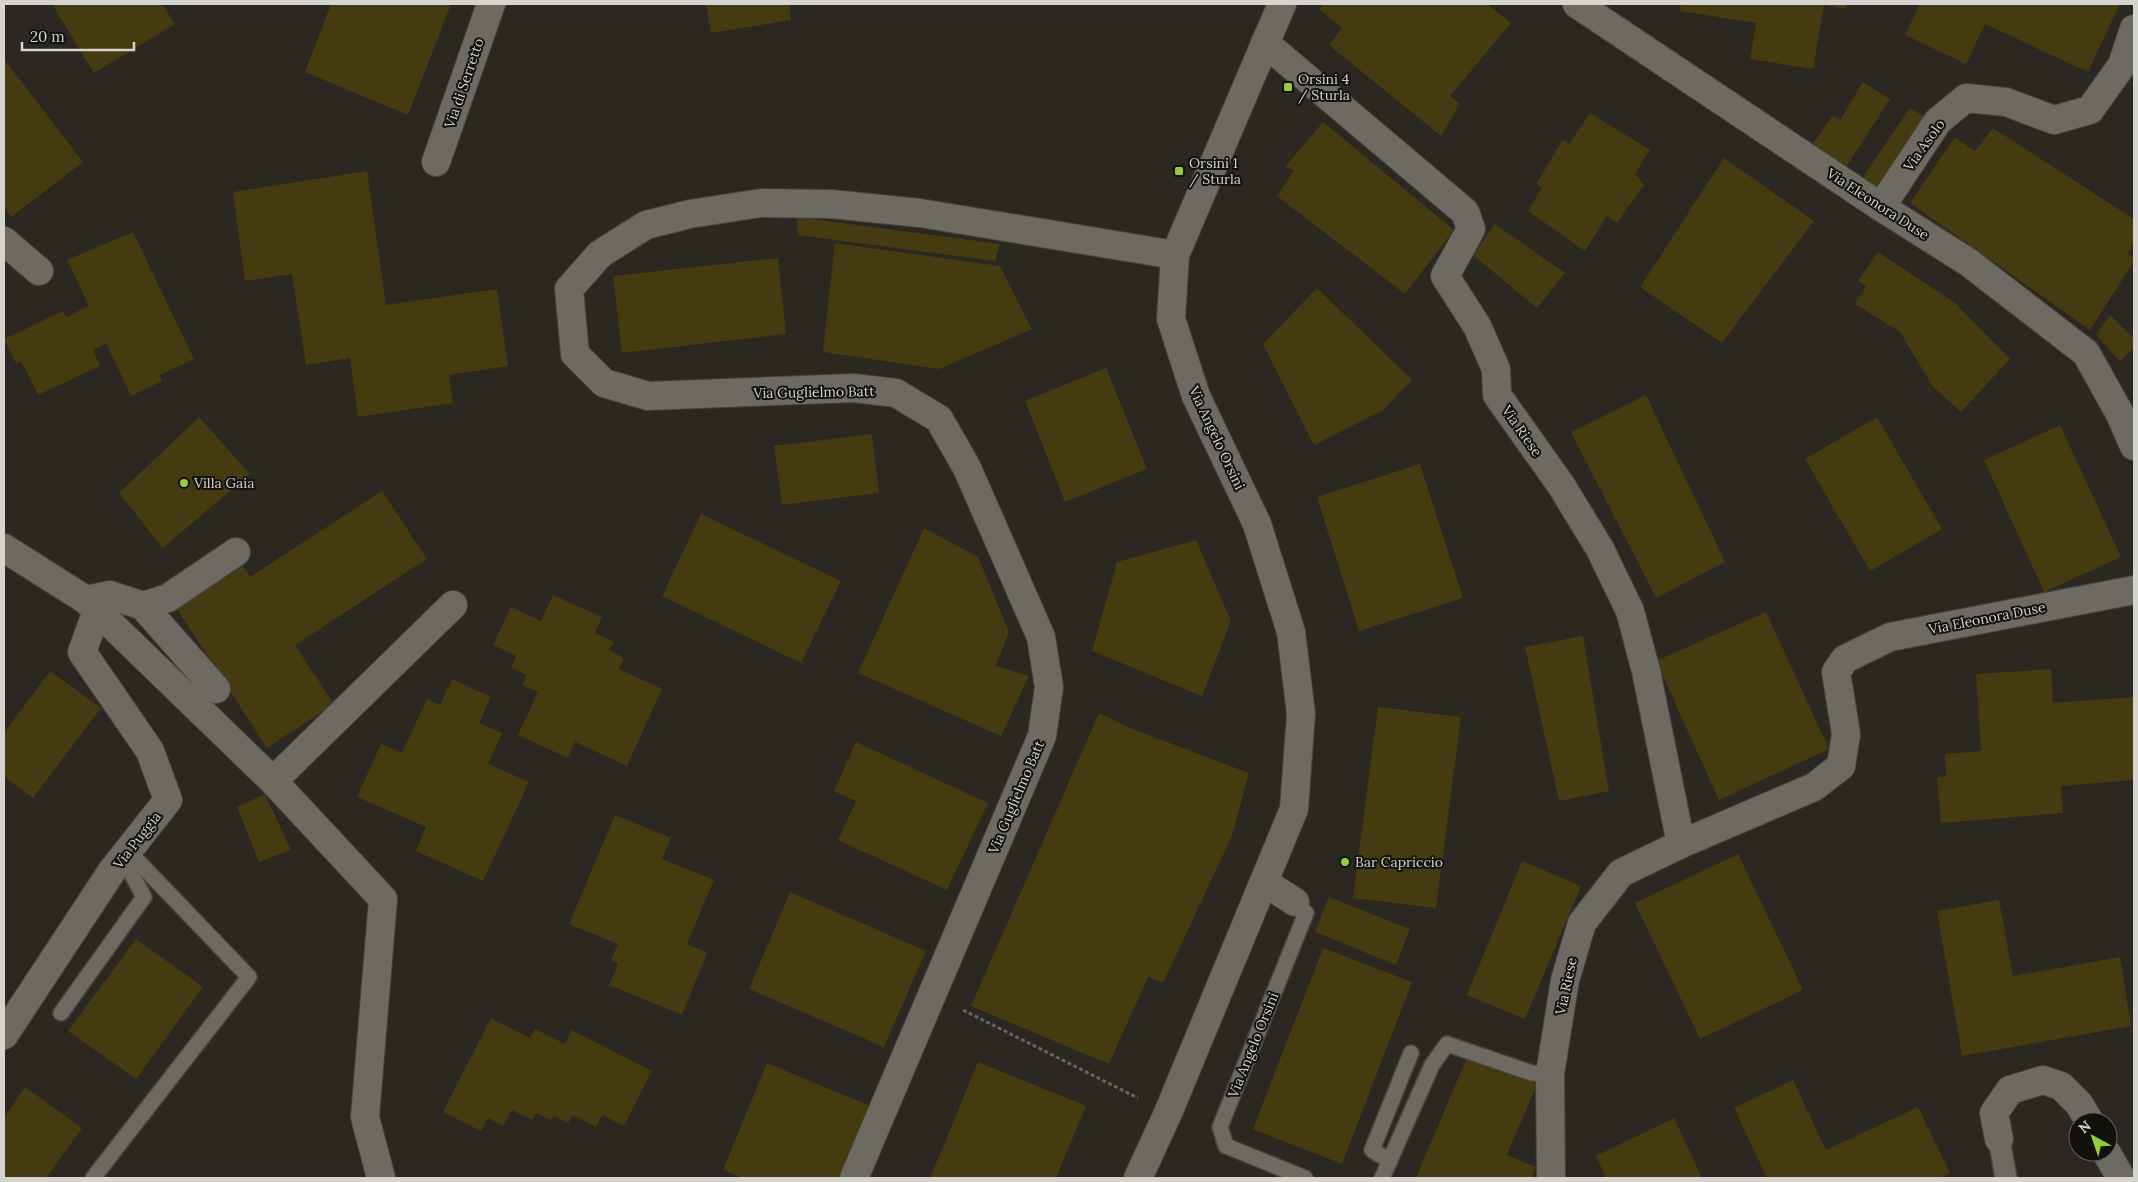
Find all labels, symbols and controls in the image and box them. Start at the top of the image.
scale bar [22,20,135,52]
text: 20 m [30,27,65,46]
street label: Via di Serretto [440,36,488,131]
place label: Orsini 4 / Sturla [1298,70,1350,104]
marker: Orsini 4 / Sturla [1282,81,1294,93]
street label: Via Asolo [1899,116,1949,175]
place label: Orsini 1 / Sturla [1189,154,1241,188]
street label: Via Eleonora Duse [1823,164,1933,244]
marker: Orsini 1 / Sturla [1173,165,1185,177]
street label: Via Guglielmo Batt [752,382,875,402]
street label: Via Angelo Orsini [1185,383,1249,493]
street label: Via Riese [1497,401,1546,460]
place label: Villa Gaia [193,474,254,492]
marker: Villa Gaia [178,477,190,489]
street label: Via Eleonora Duse [1926,598,2047,638]
street label: Via Guglielmo Batt [984,737,1048,857]
street label: Via Puggia [108,808,165,873]
place label: Bar Capriccio [1355,853,1443,871]
marker: Bar Capriccio [1339,856,1351,868]
street label: Via Riese [1551,955,1581,1017]
street label: Via Angelo Orsini [1223,990,1282,1101]
north arrow [2068,1112,2118,1162]
text: N [2075,1117,2095,1137]

